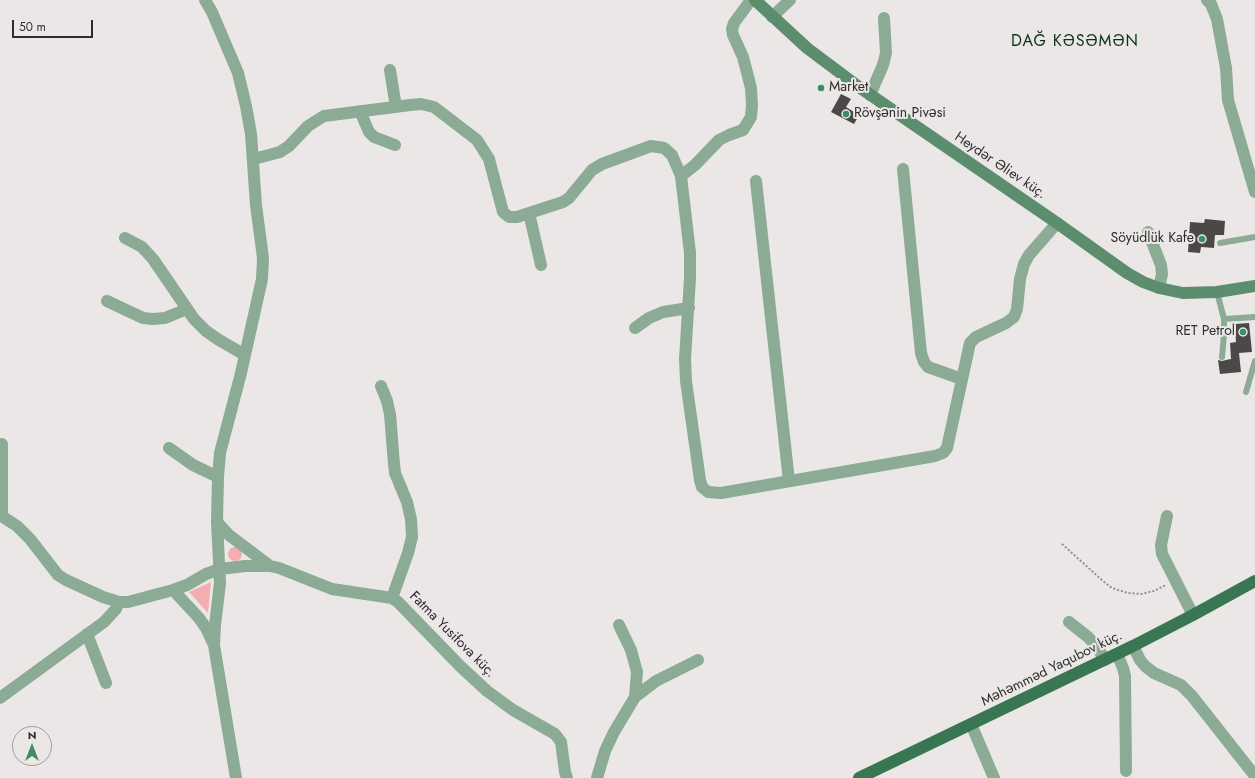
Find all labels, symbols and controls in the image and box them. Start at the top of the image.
scale bar [14,12,95,38]
text: 50 m [19,18,46,36]
district label: DAĞ KƏSƏMƏN [1011,32,1139,52]
place label: Market [829,80,868,96]
marker: Market [816,83,826,93]
place label: Rövşənin Pivəsi [854,106,946,122]
marker: Rövşənin Pivəsi [841,109,851,119]
street label: Heydər Əliev küç. [951,129,1049,203]
place label: Söyüdlük Kafe [1111,231,1194,247]
marker: Söyüdlük Kafe [1197,234,1207,244]
place label: RET Petrol [1175,324,1235,340]
marker: RET Petrol [1238,327,1248,337]
street label: Fatma Yusifova küç. [405,588,499,682]
street label: Məhəmməd Yaqubov küç. [979,628,1125,710]
north arrow [12,726,52,766]
text: N [28,727,36,743]

